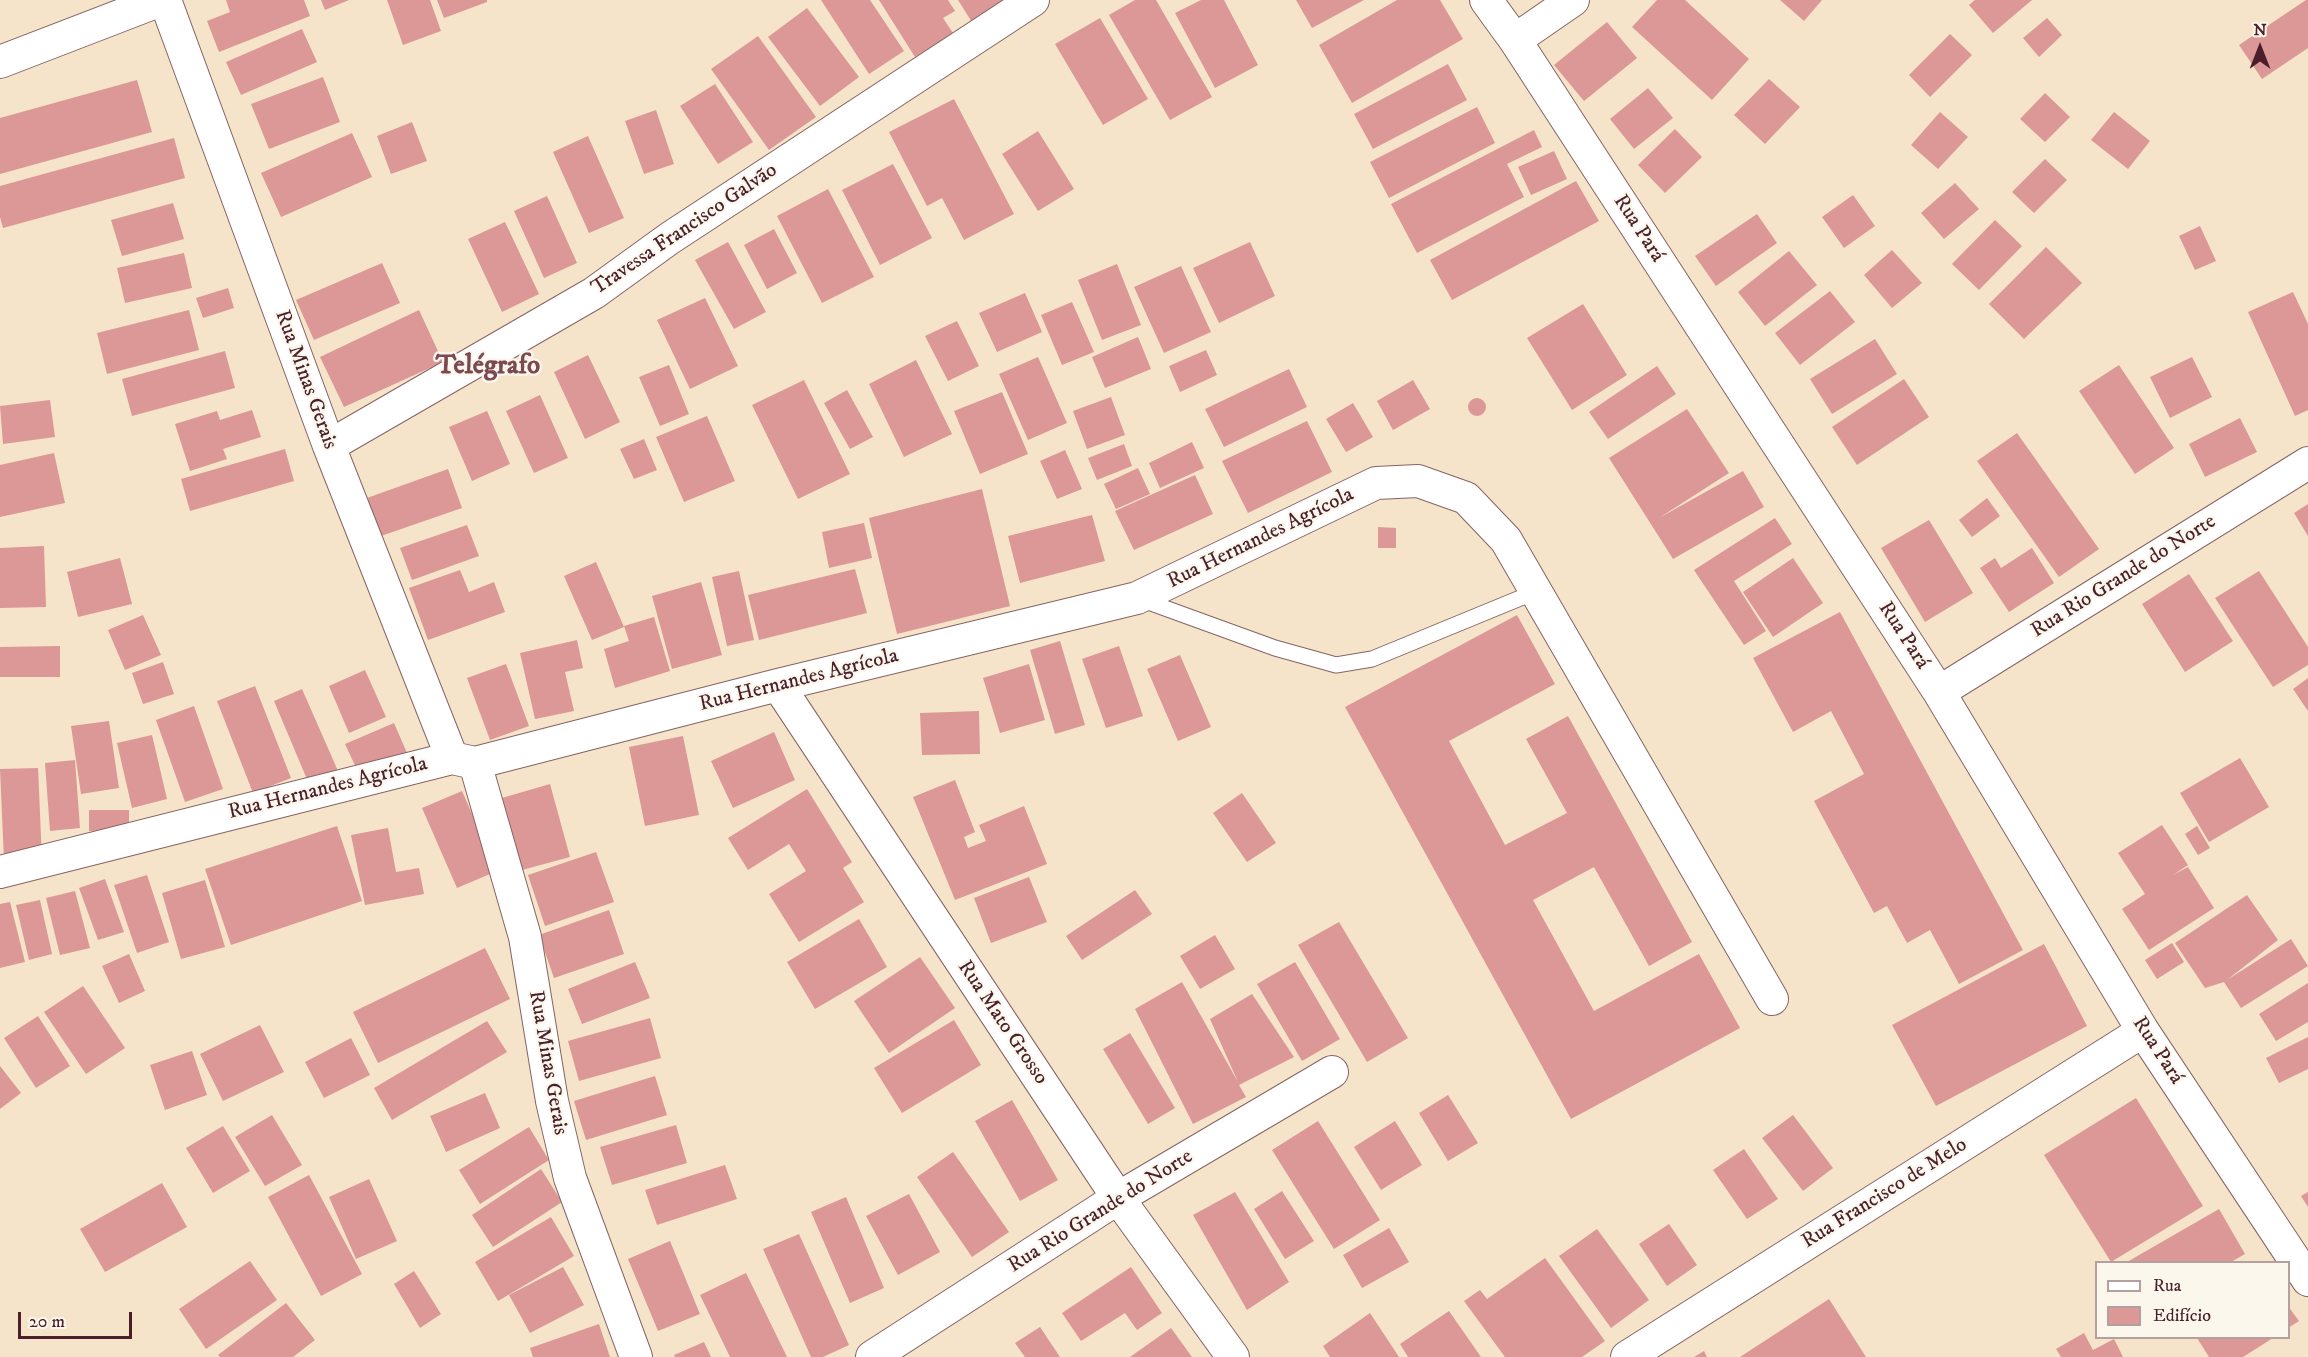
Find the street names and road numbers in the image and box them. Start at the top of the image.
street label: Travessa Francisco Galvão [587,158,783,302]
street label: Rua Pará [1607,191,1669,267]
street label: Rua Minas Gerais [268,307,342,453]
street label: Rua Hernandes Agrícola [1164,483,1358,595]
street label: Rua Rio Grande do Norte [2027,510,2221,644]
street label: Rua Pará [1872,598,1934,674]
street label: Rua Hernandes Agrícola [697,644,901,718]
street label: Rua Hernandes Agrícola [226,752,430,826]
street label: Rua Mato Grosso [951,956,1053,1090]
street label: Rua Minas Gerais [522,989,572,1137]
street label: Rua Pará [2126,1013,2188,1089]
street label: Rua Francisco de Melo [1798,1133,1972,1255]
street label: Rua Rio Grande do Norte [1004,1145,1198,1279]

